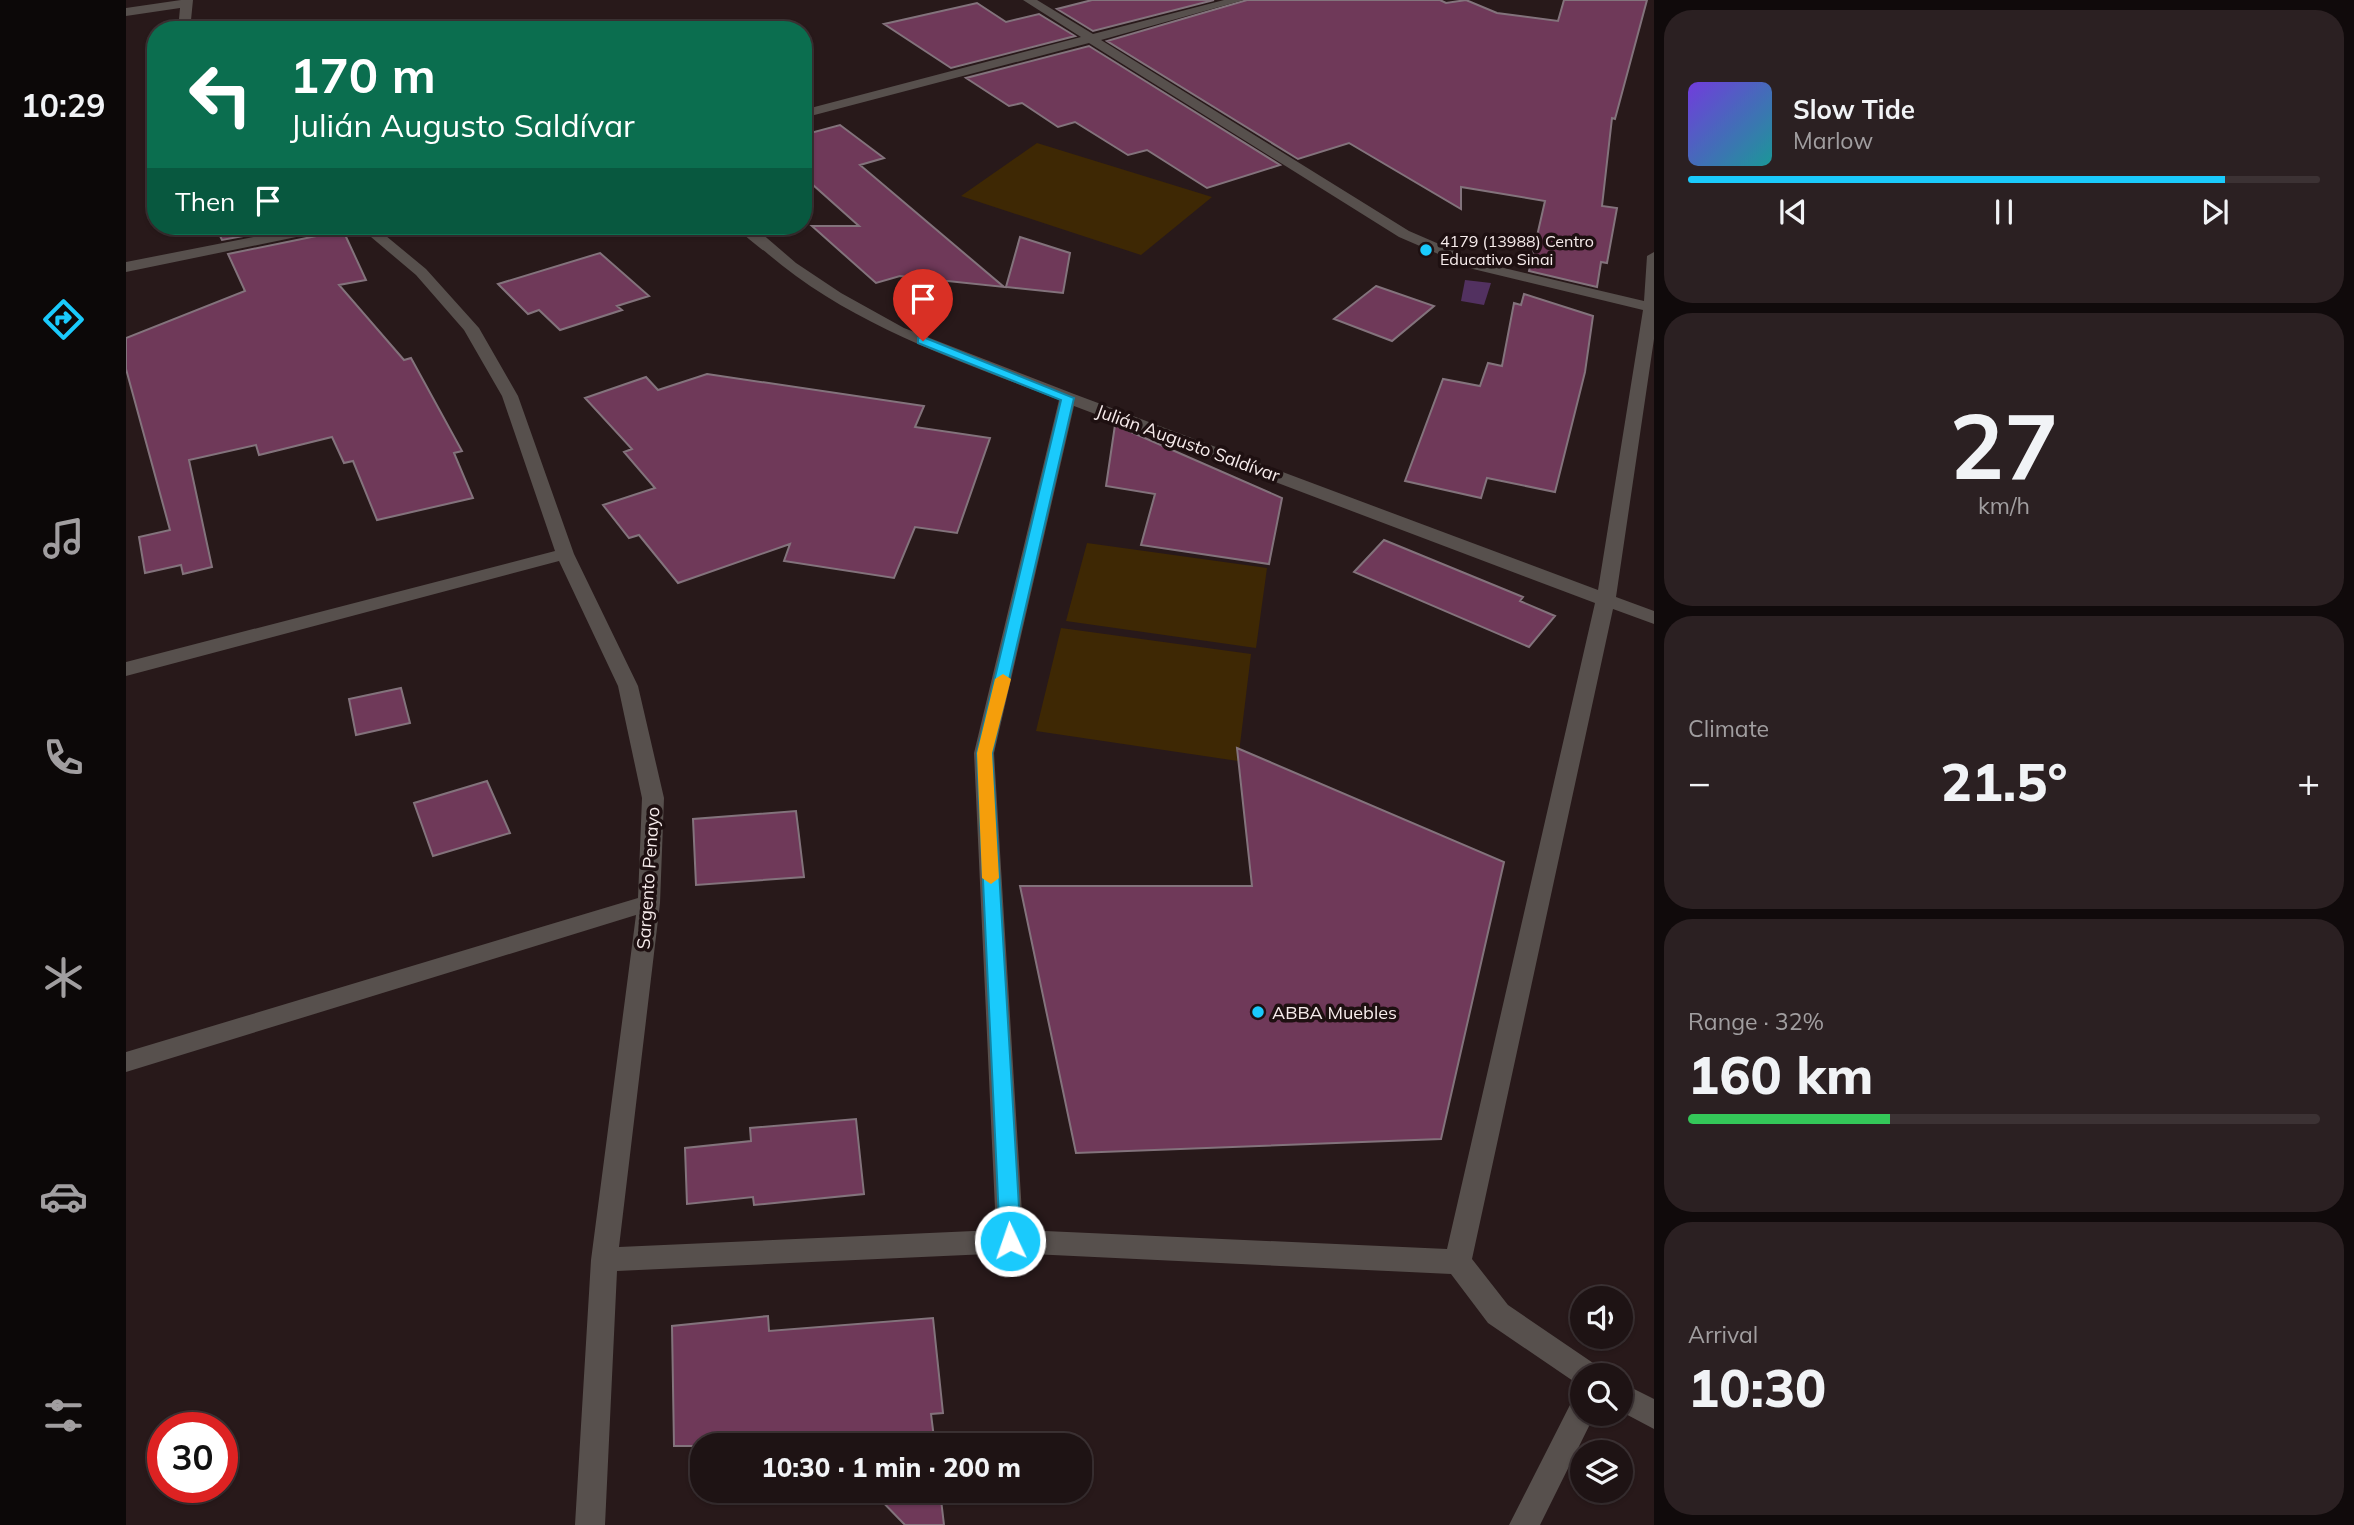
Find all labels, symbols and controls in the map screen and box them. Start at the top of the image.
text: 170 m [290,44,436,105]
icon: left [175,49,266,140]
text: 10:29 [21,85,105,125]
text: Slow Tide [1793,93,1915,126]
text: Julián Augusto Saldívar [290,105,635,145]
text: Marlow [1793,126,1873,155]
icon: arrive [249,182,287,220]
text: Then [175,185,235,218]
icon: previous [1774,193,1812,231]
icon: pause [1985,193,2023,231]
icon: next [2196,193,2234,231]
place label: 4179 (13988) Centro Educativo Sinai [1440,231,1594,269]
marker: 4179 (13988) Centro Educativo Sinai [1418,242,1434,258]
pin [893,269,953,341]
icon: arrive [904,280,942,318]
icon: directions [39,295,88,344]
text: 27 [1949,388,2059,502]
street label: Julián Augusto Saldívar [1093,399,1283,487]
text: km/h [1978,491,2030,520]
icon: music [39,514,88,563]
text: Climate [1688,714,1769,743]
icon: phone [39,733,88,782]
text: 21.5° [1940,749,2068,814]
text: − [1688,758,1711,806]
text: + [2297,758,2320,806]
street label: Sargento Penayo [632,806,664,950]
icon: climate [39,953,88,1002]
place label: ABBA Muebles [1272,1001,1397,1024]
marker: ABBA Muebles [1250,1004,1266,1020]
text: Range · 32% [1688,1007,1824,1036]
text: 160 km [1688,1042,1873,1107]
icon: car [39,1172,88,1221]
position arrow [973,1204,1047,1278]
map controls [1570,1286,1633,1503]
button: sound [1570,1286,1633,1349]
text: Arrival [1688,1320,1758,1349]
text: 10:30 [1688,1355,1826,1420]
button: search [1570,1363,1633,1426]
icon: filters [39,1391,88,1440]
speed limit sign: 30 [147,1412,238,1503]
button: layers [1570,1440,1633,1503]
text: 10:30 · 1 min · 200 m [761,1451,1021,1484]

